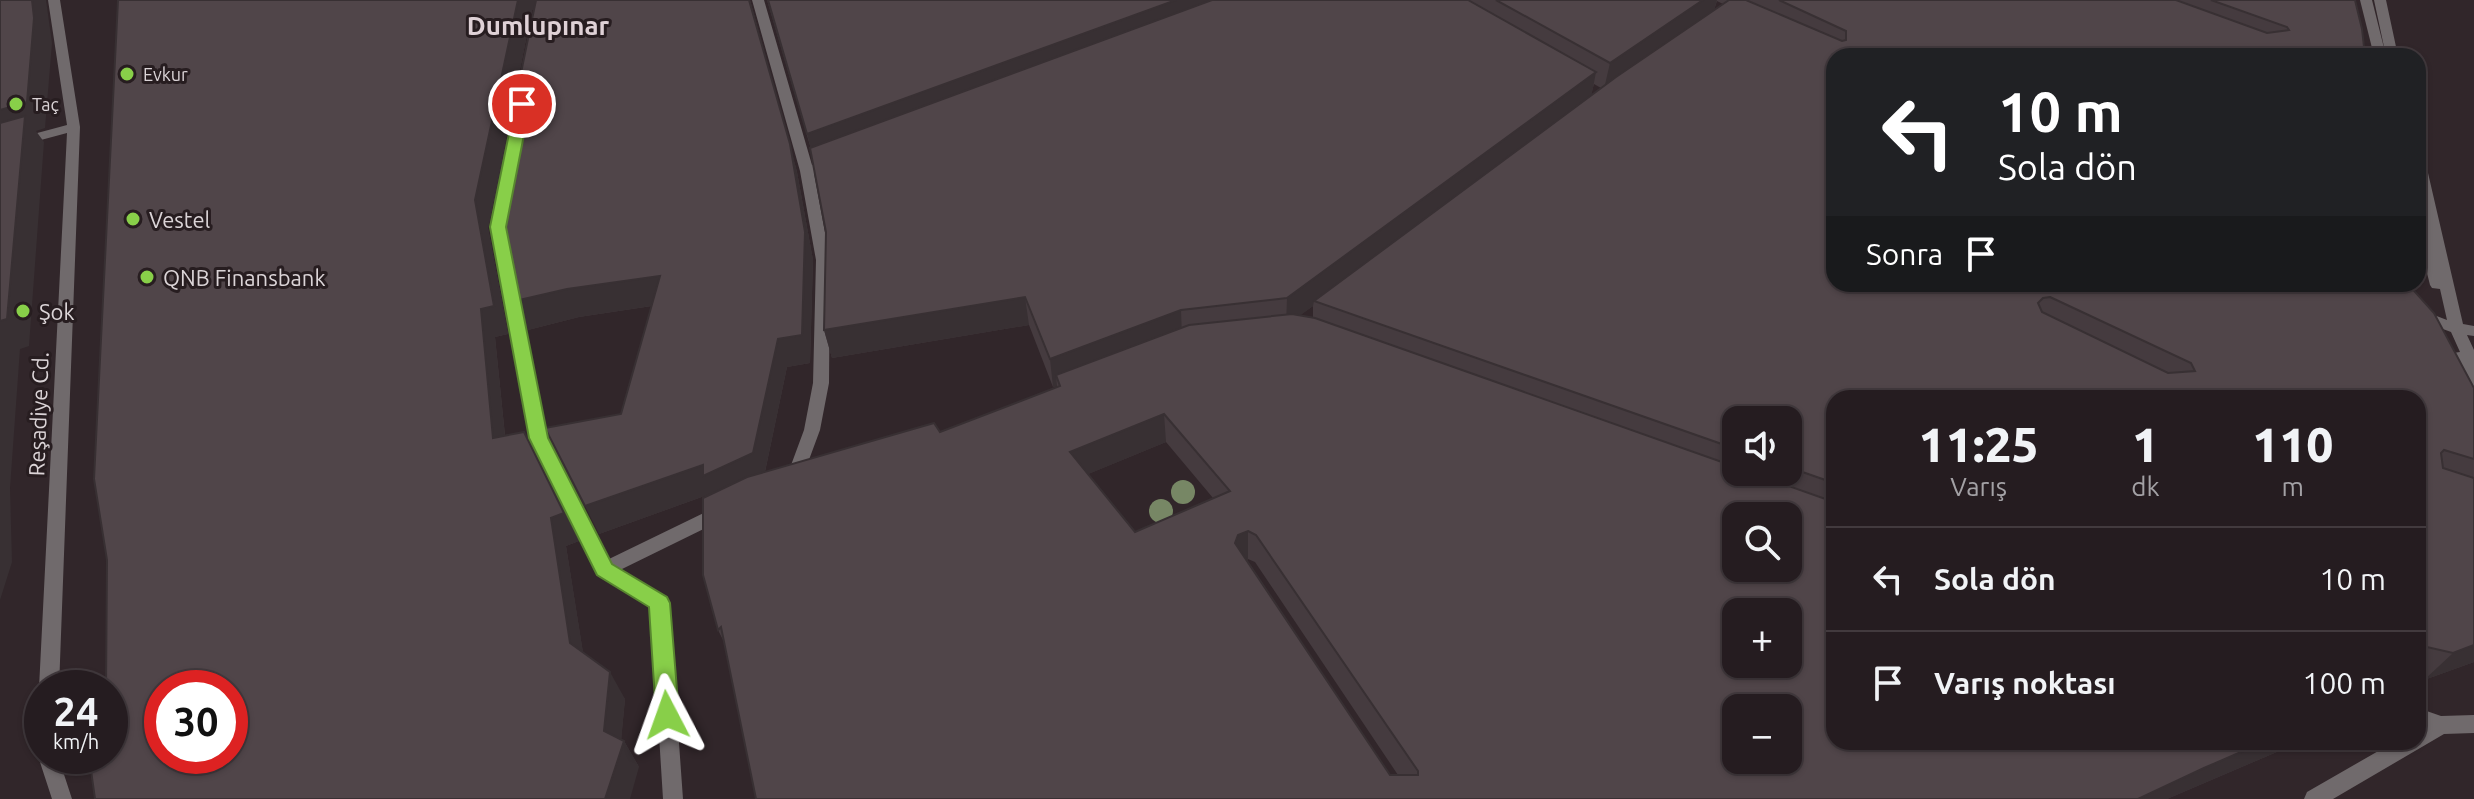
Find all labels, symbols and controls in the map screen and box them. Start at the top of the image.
district label: Dumlupınar [467,11,610,40]
place label: Evkur [143,64,188,84]
marker: Evkur [118,65,136,83]
pin [488,70,556,138]
icon: left [1866,80,1970,184]
text: 10 m [1998,80,2123,143]
icon: arrive [500,82,544,126]
place label: Taç [32,94,59,114]
marker: Taç [7,95,25,113]
text: Sola dön [1998,146,2137,187]
place label: Vestel [149,207,211,232]
marker: Vestel [124,210,142,228]
icon: arrive [1959,232,2003,276]
text: Sonra [1866,237,1943,271]
place label: QNB Finansbank [163,265,326,290]
marker: QNB Finansbank [138,268,156,286]
place label: Şok [39,299,75,324]
marker: Şok [14,302,32,320]
street label: Reşadiye Cd. [23,351,53,477]
map controls [1722,406,1802,774]
button: sound [1722,406,1802,486]
text: 11:25 [1919,417,2039,471]
text: 1 [2132,417,2159,471]
text: 110 [2252,417,2333,471]
text: Varış [1950,472,2007,501]
text: dk [2131,472,2160,501]
text: m [2282,472,2304,501]
button: search [1722,502,1802,582]
icon: left [1866,557,1910,601]
text: Sola dön [1934,562,2056,596]
text: 10 m [2319,562,2386,596]
button: + [1722,598,1802,678]
icon: arrive [1866,661,1910,705]
text: Varış noktası [1934,666,2116,700]
text: 100 m [2302,666,2386,700]
speed limit sign: 30 [144,670,248,774]
position arrow [625,673,709,757]
text: 24 [53,689,99,734]
button: − [1722,694,1802,774]
text: km/h [53,730,99,753]

